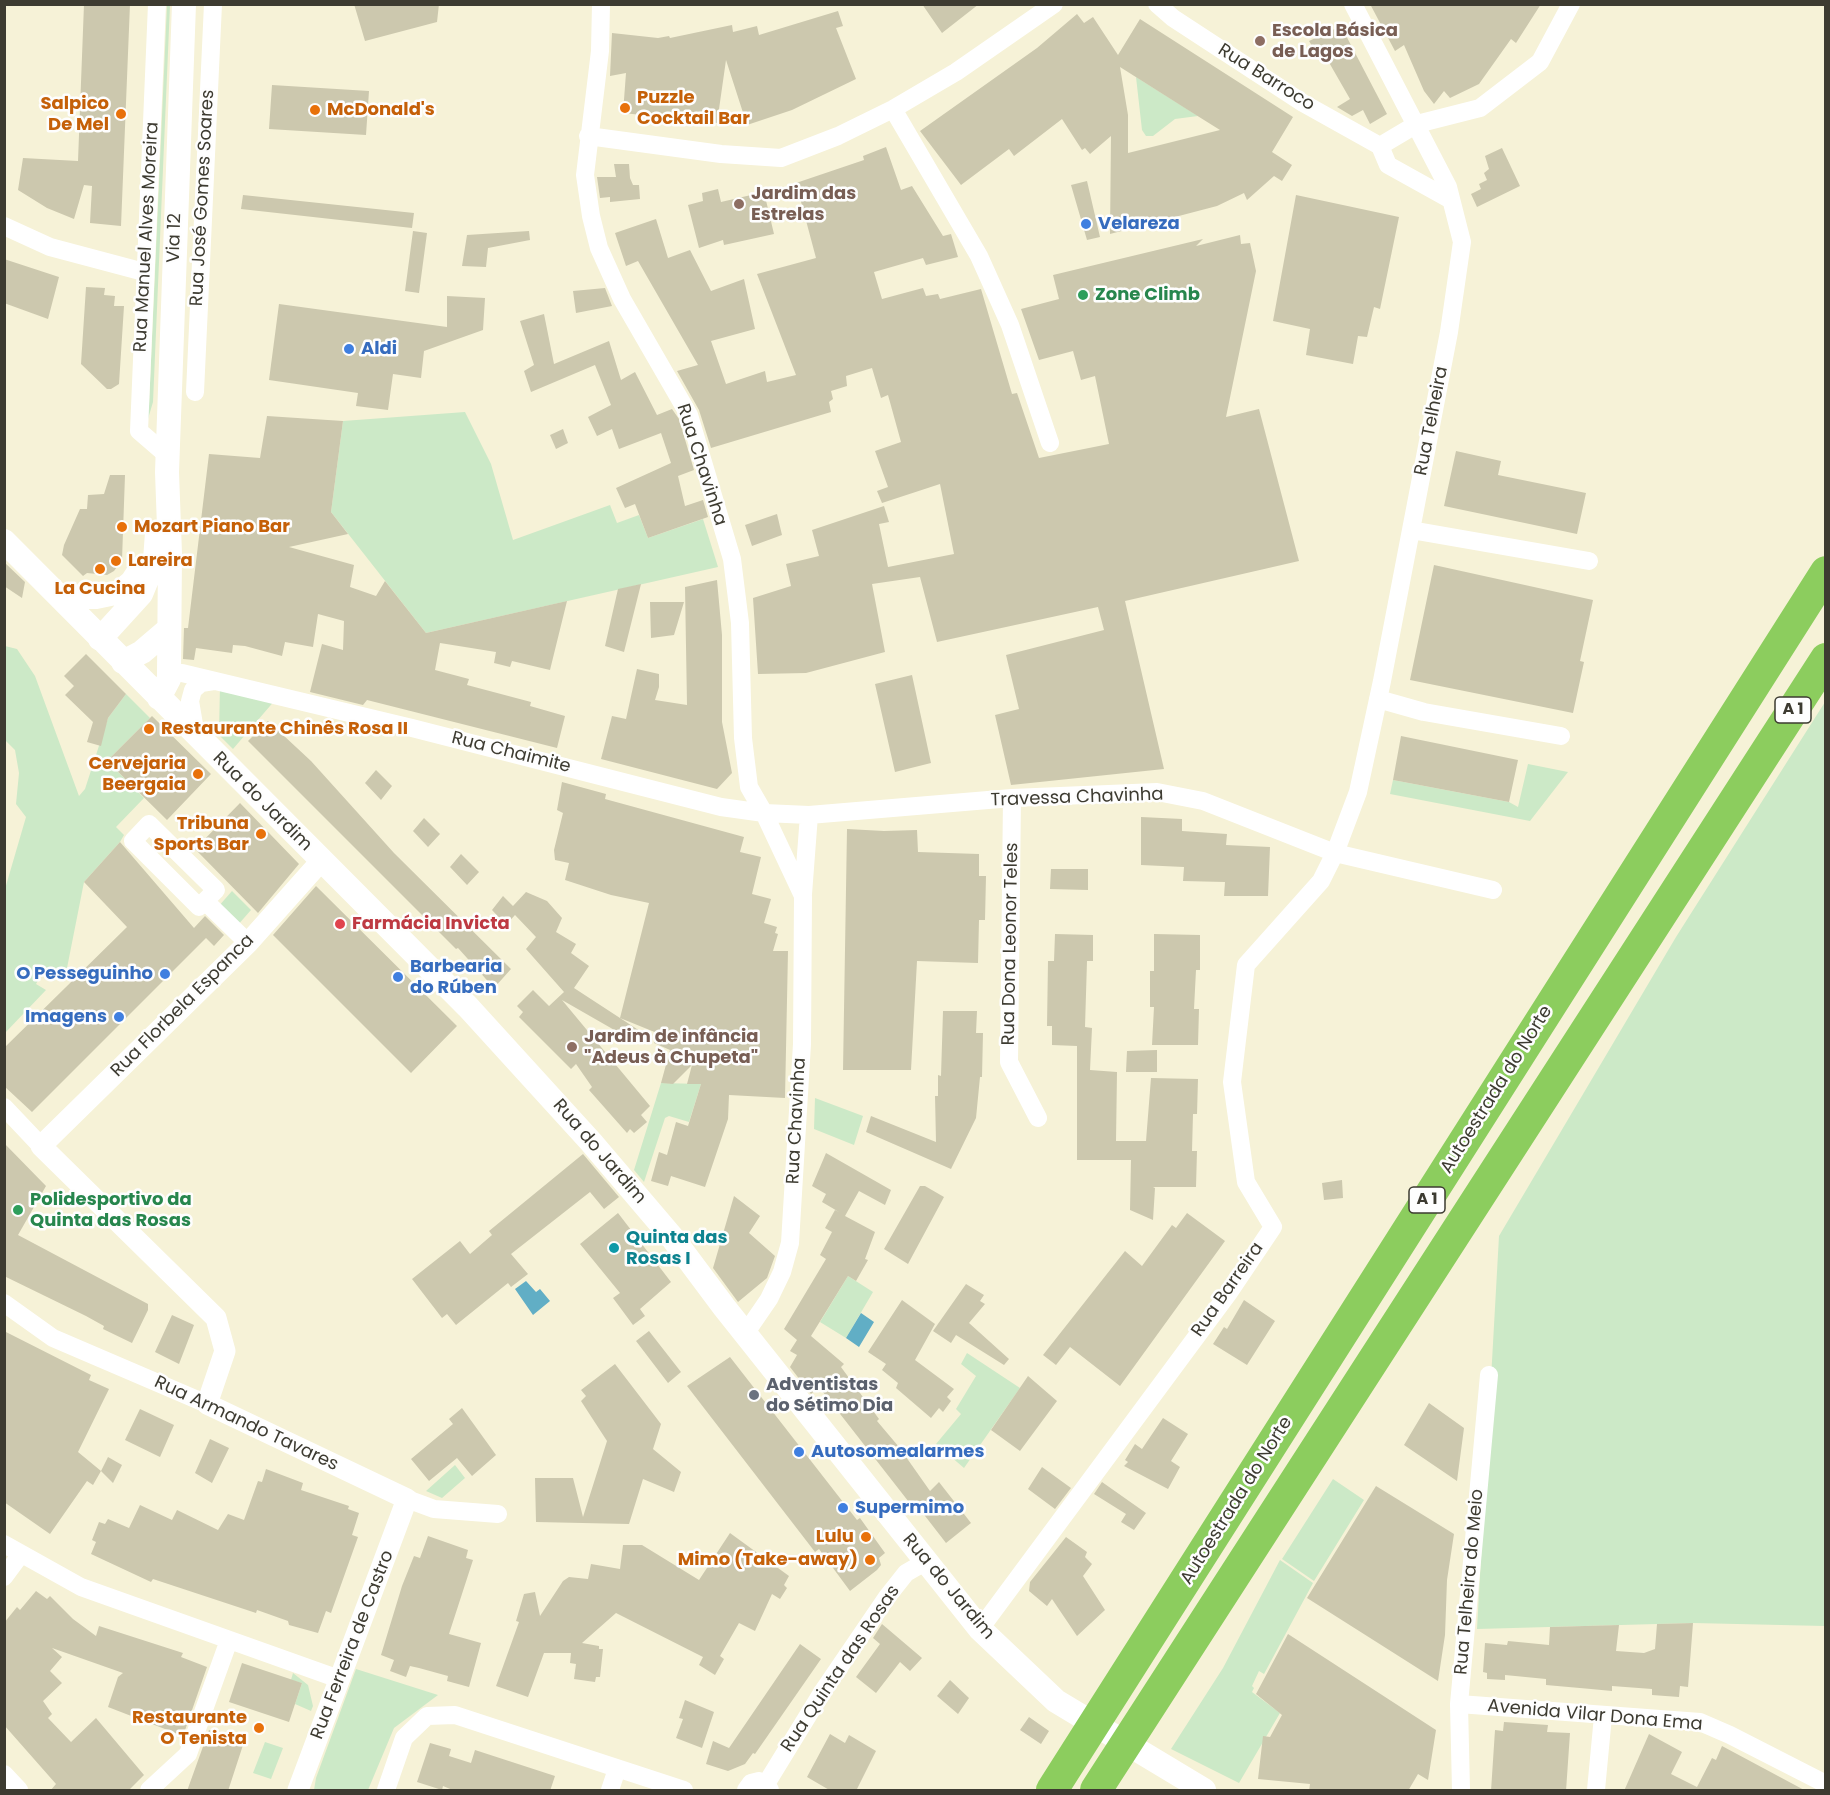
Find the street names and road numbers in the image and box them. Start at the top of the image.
street label: Rua Barroco [1214,40,1318,116]
street label: Rua José Gomes Soares [187,89,219,307]
street label: Rua Manuel Alves Moreira [130,121,164,353]
street label: Via 12 [163,213,187,263]
street label: Rua Telheira [1411,365,1453,477]
street label: Rua Chavinha [671,401,731,529]
road number: A 1 [1775,697,1811,723]
street label: Rua Chaimite [449,728,573,778]
street label: Rua do Jardim [208,748,316,856]
street label: Travessa Chavinha [990,784,1164,812]
street label: Rua Dona Leonor Teles [998,842,1024,1046]
street label: Rua Florbela Espanca [107,930,259,1082]
street label: Autoestrada do Norte [1436,1002,1558,1178]
street label: Rua Chavinha [783,1057,811,1185]
street label: Rua do Jardim [548,1095,650,1209]
road number: A 1 [1409,1187,1445,1213]
street label: Rua Barreira [1187,1239,1269,1341]
street label: Rua Armando Tavares [151,1372,341,1476]
street label: Autoestrada do Norte [1176,1413,1298,1589]
street label: Rua Telheira do Meio [1451,1488,1489,1676]
street label: Rua do Jardim [897,1530,999,1644]
street label: Rua Ferreira de Castro [307,1547,399,1743]
street label: Rua Quinta das Rosas [777,1581,905,1757]
street label: Avenida Vilar Dona Ema [1487,1696,1703,1736]

